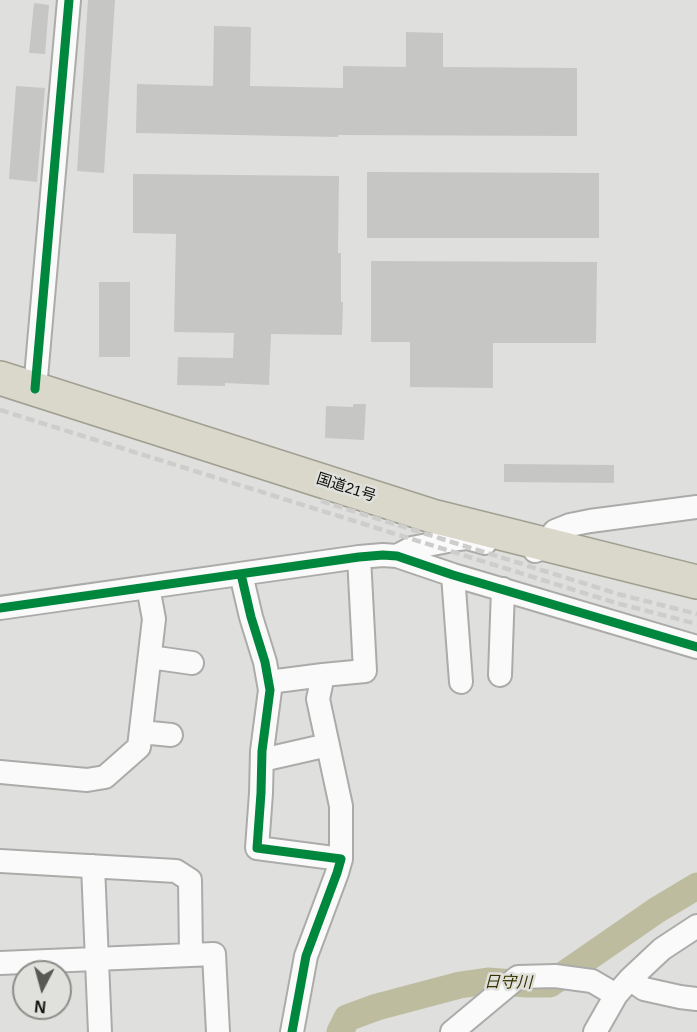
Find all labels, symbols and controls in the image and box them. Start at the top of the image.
street label: 国道21号 [314,470,378,506]
north arrow [12,960,72,1020]
water label: 日守川 [484,973,532,993]
text: N [34,997,47,1015]

